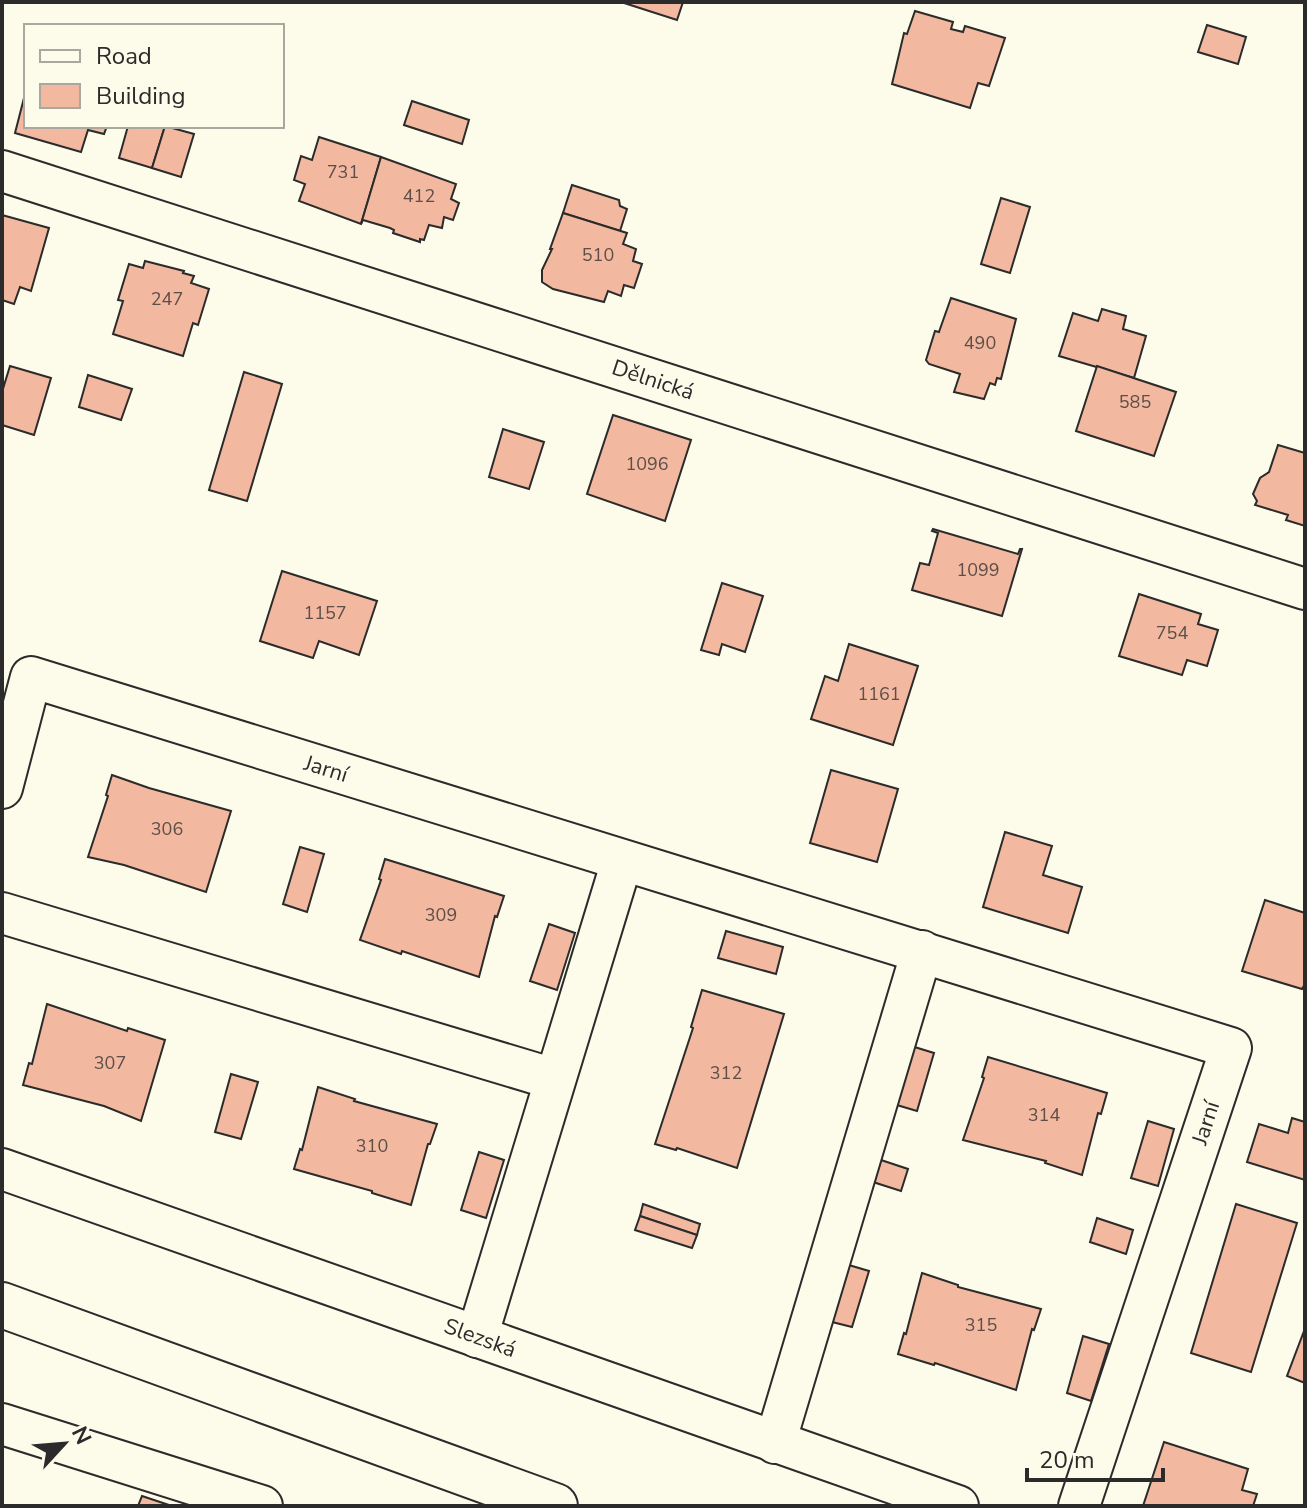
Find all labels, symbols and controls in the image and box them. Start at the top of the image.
legend [24,24,284,128]
text: Road [96,40,152,72]
text: Building [96,80,186,112]
house number: 731 [327,160,359,184]
house number: 412 [403,184,435,208]
house number: 510 [582,243,614,267]
house number: 247 [151,287,183,311]
house number: 490 [964,331,996,355]
street label: Dělnická [608,353,698,407]
house number: 585 [1119,390,1151,414]
house number: 1096 [625,452,669,476]
house number: 1099 [956,558,1000,582]
house number: 1157 [303,601,347,625]
house number: 754 [1156,621,1188,645]
house number: 1161 [857,682,901,706]
street label: Jarní [299,748,353,790]
house number: 306 [151,817,183,841]
house number: 309 [425,903,457,927]
house number: 307 [94,1051,126,1075]
house number: 312 [710,1061,742,1085]
street label: Jarní [1185,1096,1228,1150]
house number: 314 [1028,1103,1060,1127]
house number: 310 [356,1134,388,1158]
street label: Slezská [440,1311,520,1365]
house number: 315 [965,1313,997,1337]
north arrow [24,1404,104,1484]
text: N [64,1422,98,1450]
scale bar [1027,1432,1163,1482]
text: 20 m [1039,1444,1095,1476]

